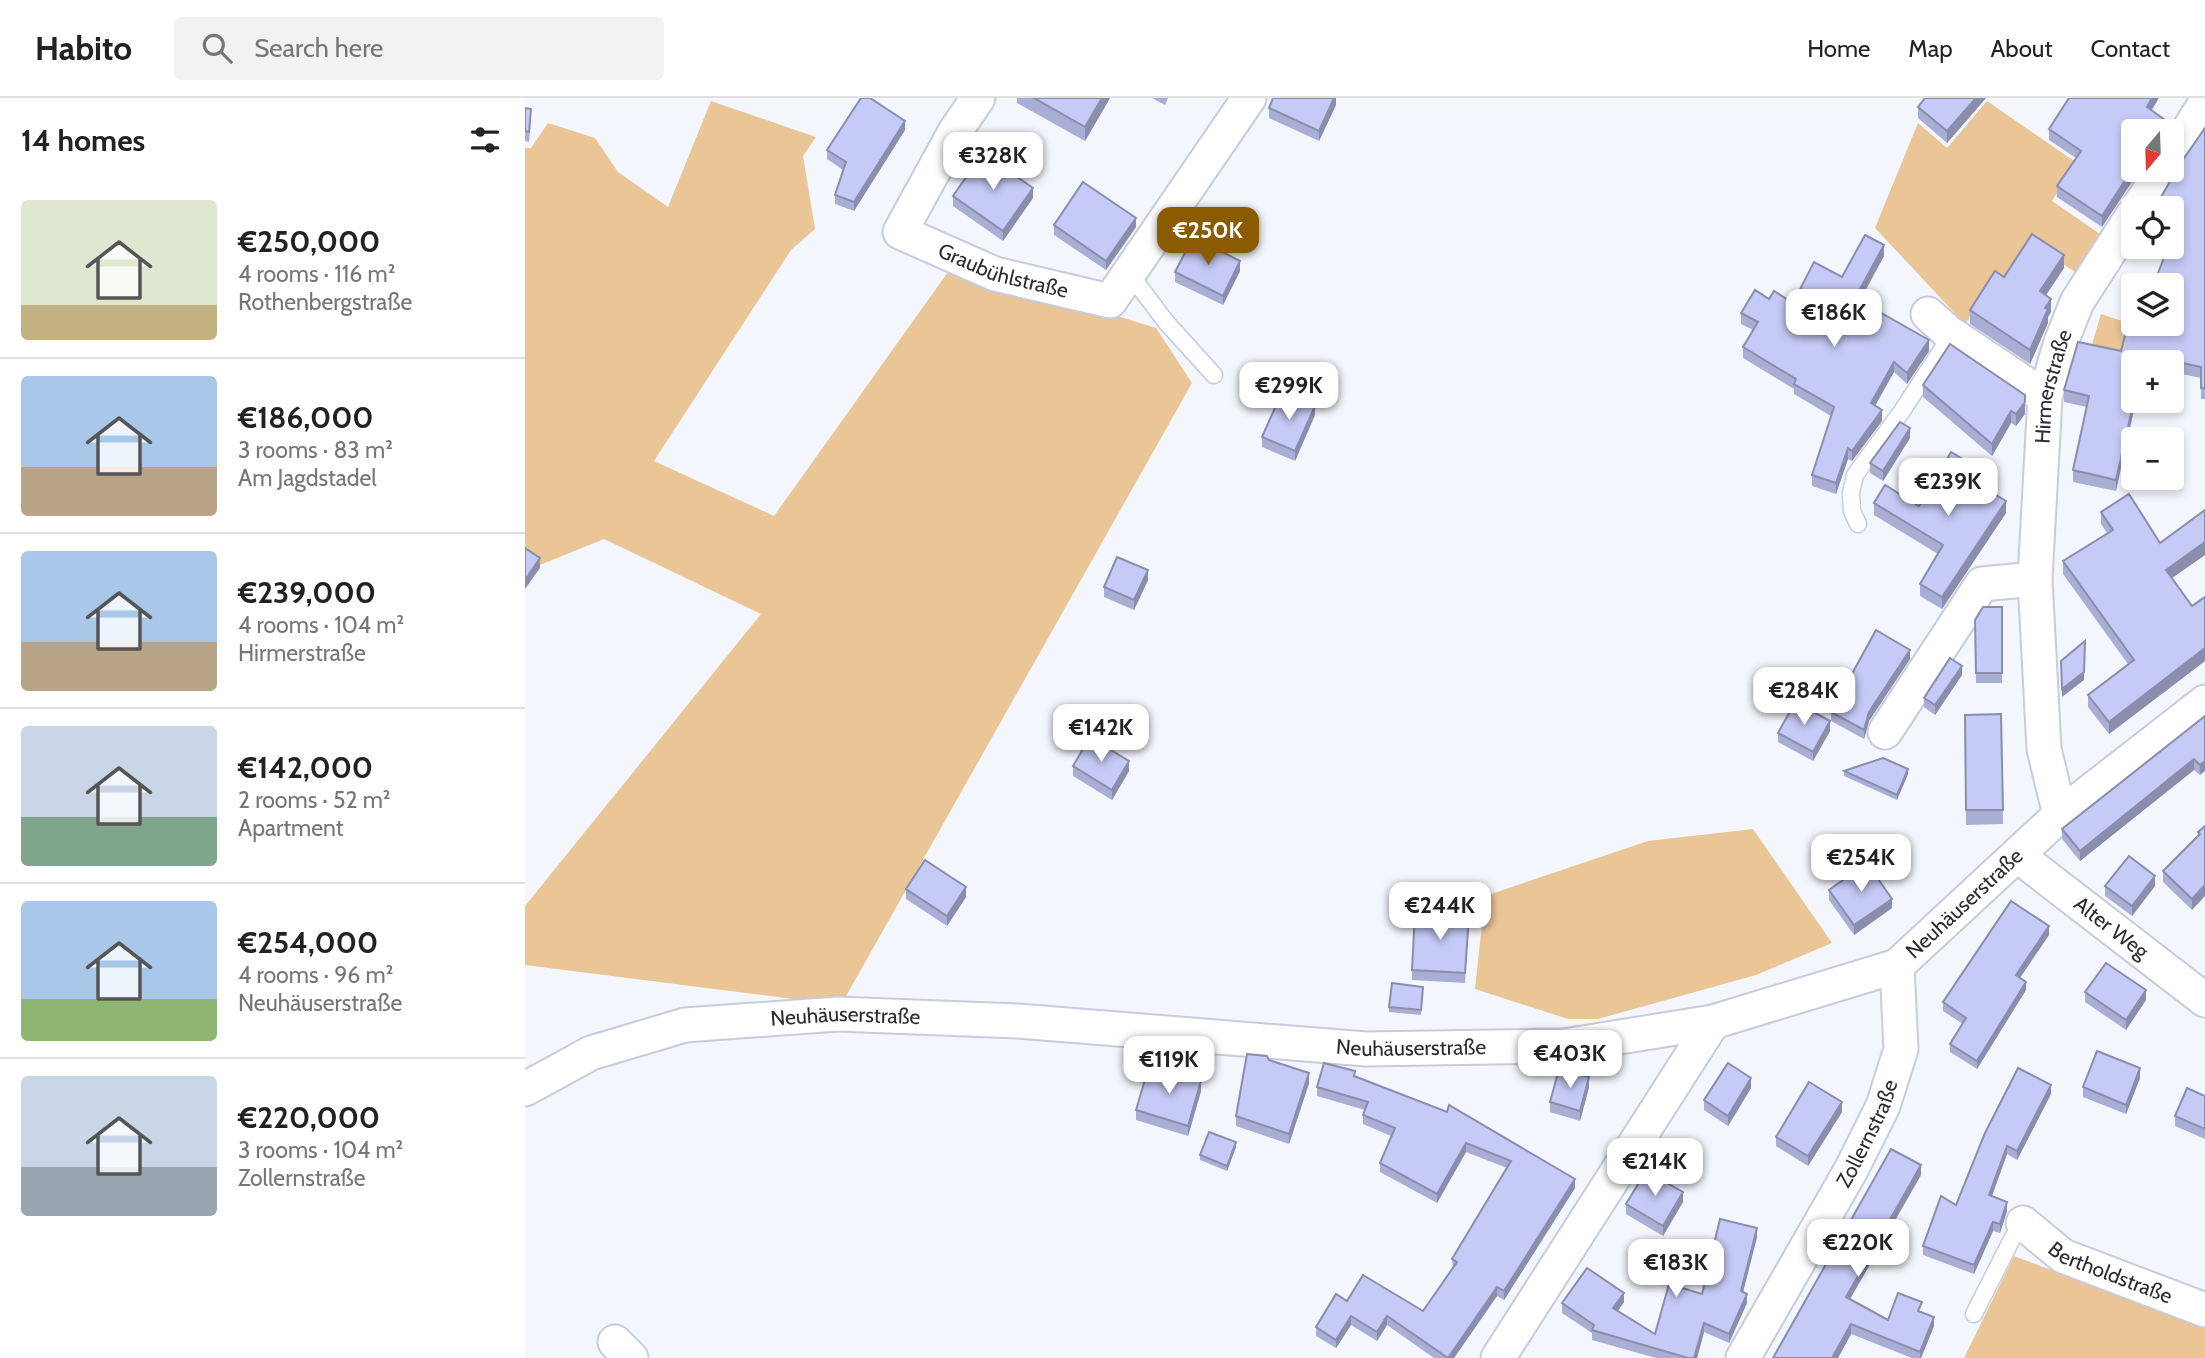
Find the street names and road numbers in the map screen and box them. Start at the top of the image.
street label: Graubühlstraße [934,237,1071,303]
street label: Hirmerstraße [2029,325,2077,444]
street label: Neuhäuserstraße [1900,843,2028,963]
street label: Alter Weg [2069,891,2154,964]
street label: Neuhäuserstraße [770,1001,921,1031]
street label: Neuhäuserstraße [1335,1034,1487,1061]
street label: Zollernstraße [1831,1076,1903,1192]
street label: Bertholdstraße [2043,1236,2176,1309]

